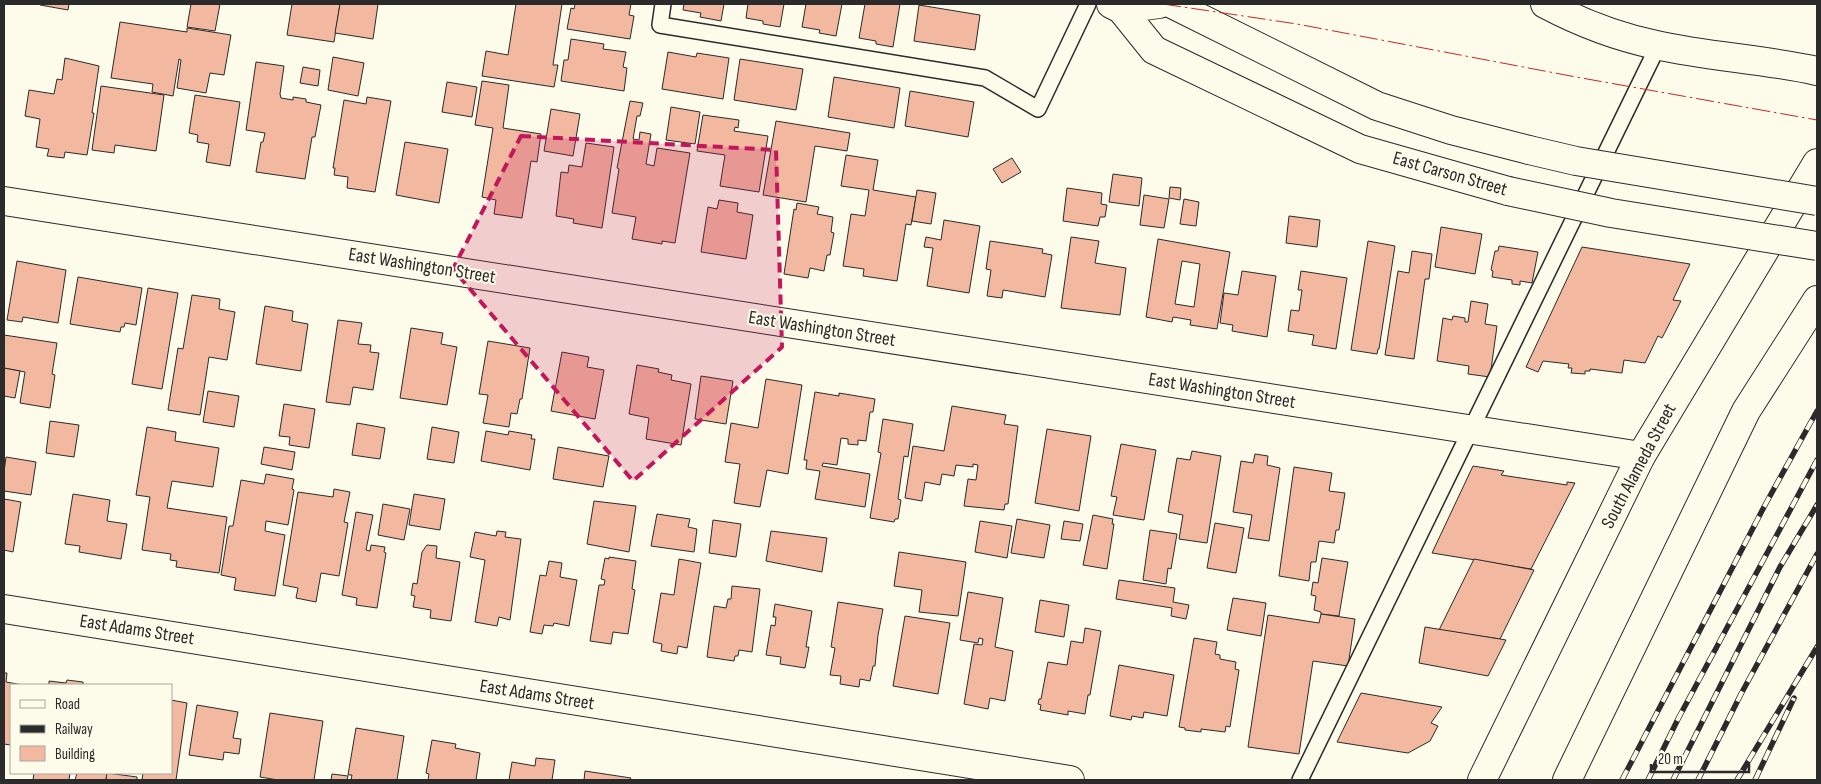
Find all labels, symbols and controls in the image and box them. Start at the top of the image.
street label: East Carson Street [1390,147,1510,201]
street label: East Washington Street [347,243,497,289]
street label: East Washington Street [747,306,897,352]
street label: East Washington Street [1147,368,1297,414]
street label: South Alameda Street [1596,399,1682,532]
street label: East Adams Street [78,610,196,650]
street label: East Adams Street [478,675,596,715]
legend [10,684,172,774]
text: Road [55,695,80,714]
text: Railway [55,720,93,739]
scale bar [1651,742,1748,774]
text: Building [55,745,95,764]
text: 20 m [1658,750,1683,769]

